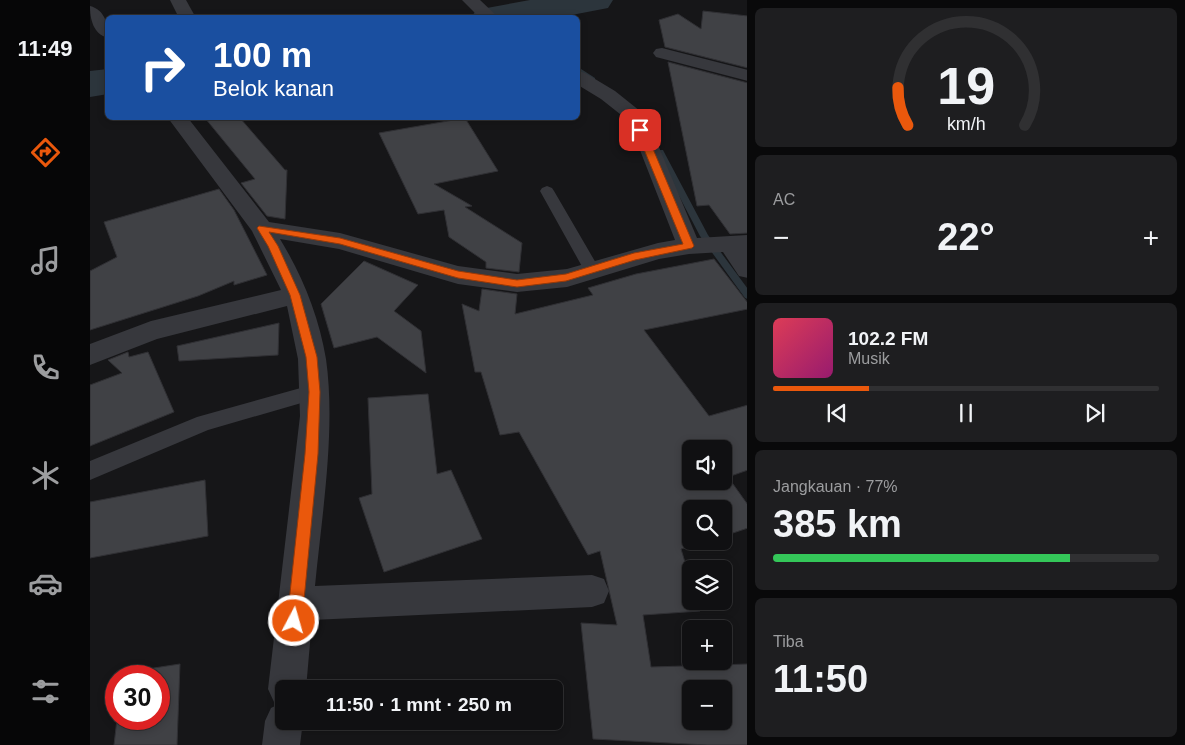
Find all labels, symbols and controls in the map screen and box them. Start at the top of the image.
icon: right [130,35,195,100]
text: 100 m [213,35,312,74]
text: 11:49 [17,36,73,61]
text: 19 [937,57,995,115]
text: Belok kanan [213,76,334,101]
pin [619,109,661,151]
text: km/h [947,114,985,134]
icon: arrive [626,116,654,144]
icon: directions [28,135,63,170]
text: AC [773,191,795,208]
text: 22° [937,216,995,258]
text: − [773,222,789,253]
text: + [1143,222,1159,253]
icon: music [28,243,63,278]
text: 102.2 FM [848,328,928,349]
icon: phone [28,350,63,385]
text: Musik [848,350,890,367]
icon: previous [823,399,851,427]
icon: pause [952,399,980,427]
icon: next [1081,399,1109,427]
map controls [682,440,732,730]
button: sound [682,440,732,490]
icon: climate [28,458,63,493]
text: Jangkauan · 77% [773,478,898,495]
button: search [682,500,732,550]
text: 385 km [773,503,902,545]
button: layers [682,560,732,610]
icon: car [28,566,63,601]
position arrow [267,594,319,646]
button: + [682,620,732,670]
text: Tiba [773,633,804,650]
text: 11:50 [773,658,868,700]
speed limit sign: 30 [105,665,170,730]
icon: filters [28,674,63,709]
button: − [682,680,732,730]
text: 11:50 · 1 mnt · 250 m [326,694,512,715]

